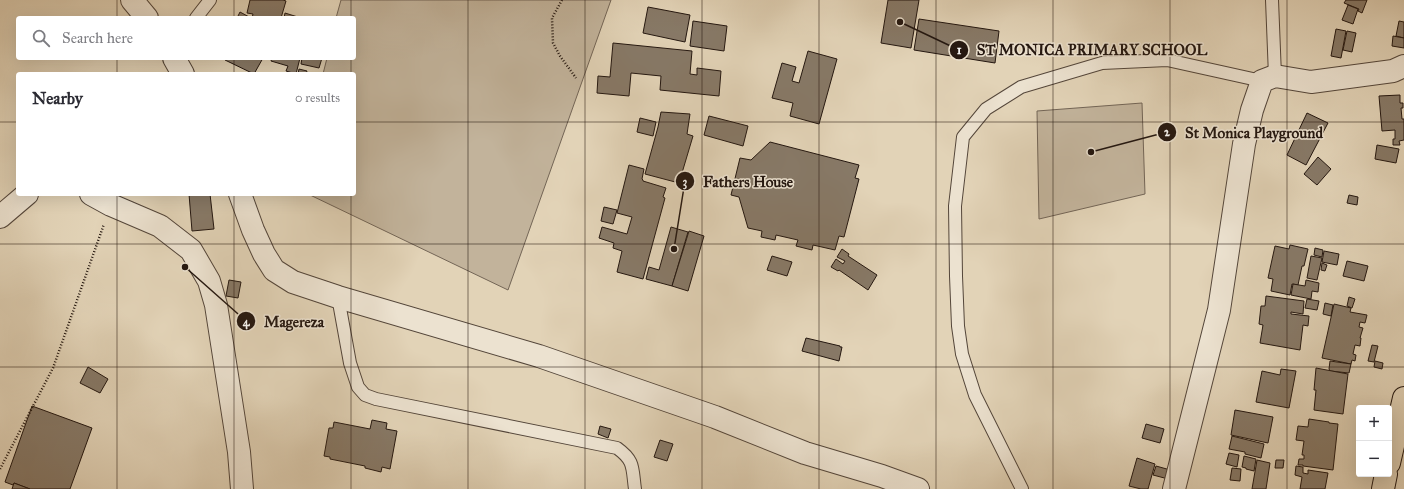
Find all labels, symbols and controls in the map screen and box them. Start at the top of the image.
search box [16,16,356,60]
icon: search [30,27,52,49]
text: Search here [62,29,133,47]
callout: ST MONICA PRIMARY SCHOOL [949,36,1215,63]
text: ST MONICA PRIMARY SCHOOL [977,41,1208,59]
text: 1 [957,43,962,57]
text: Nearby [32,88,83,109]
text: 0 results [295,90,340,106]
callout: St Monica Playground [1157,119,1331,146]
text: St Monica Playground [1185,124,1323,143]
text: 2 [1164,125,1171,139]
callout: Fathers House [675,168,801,195]
text: Fathers House [703,173,794,191]
text: 3 [683,175,688,190]
callout: Magereza [236,308,332,335]
text: Magereza [264,313,325,332]
text: 4 [243,315,251,330]
map controls [1356,405,1392,477]
button: + [1356,405,1392,441]
button: − [1356,441,1392,477]

